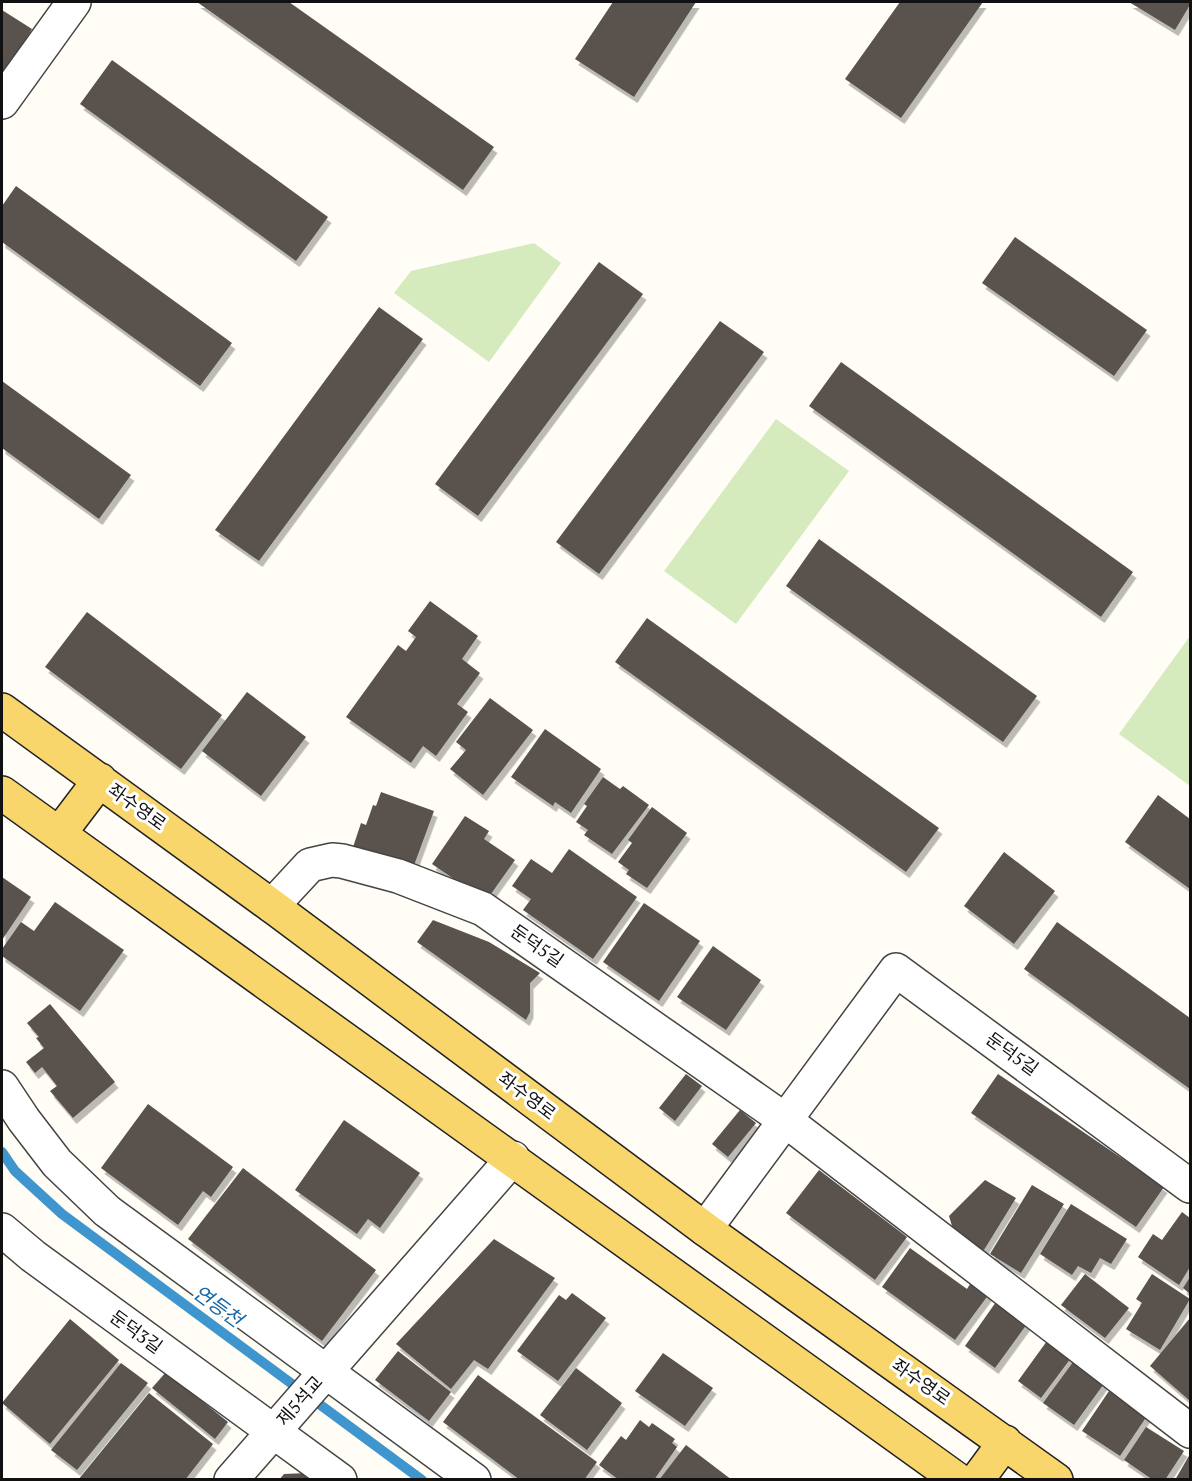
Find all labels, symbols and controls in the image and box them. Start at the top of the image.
street label: 좌수영로 [104,777,171,835]
street label: 둔덕5길 [506,918,569,972]
street label: 둔덕5길 [982,1026,1044,1080]
street label: 좌수영로 [494,1066,561,1125]
water label: 연등천 [188,1278,251,1334]
street label: 둔덕3길 [106,1304,168,1358]
street label: 좌수영로 [888,1352,956,1410]
street label: 제5석교 [271,1370,328,1431]

